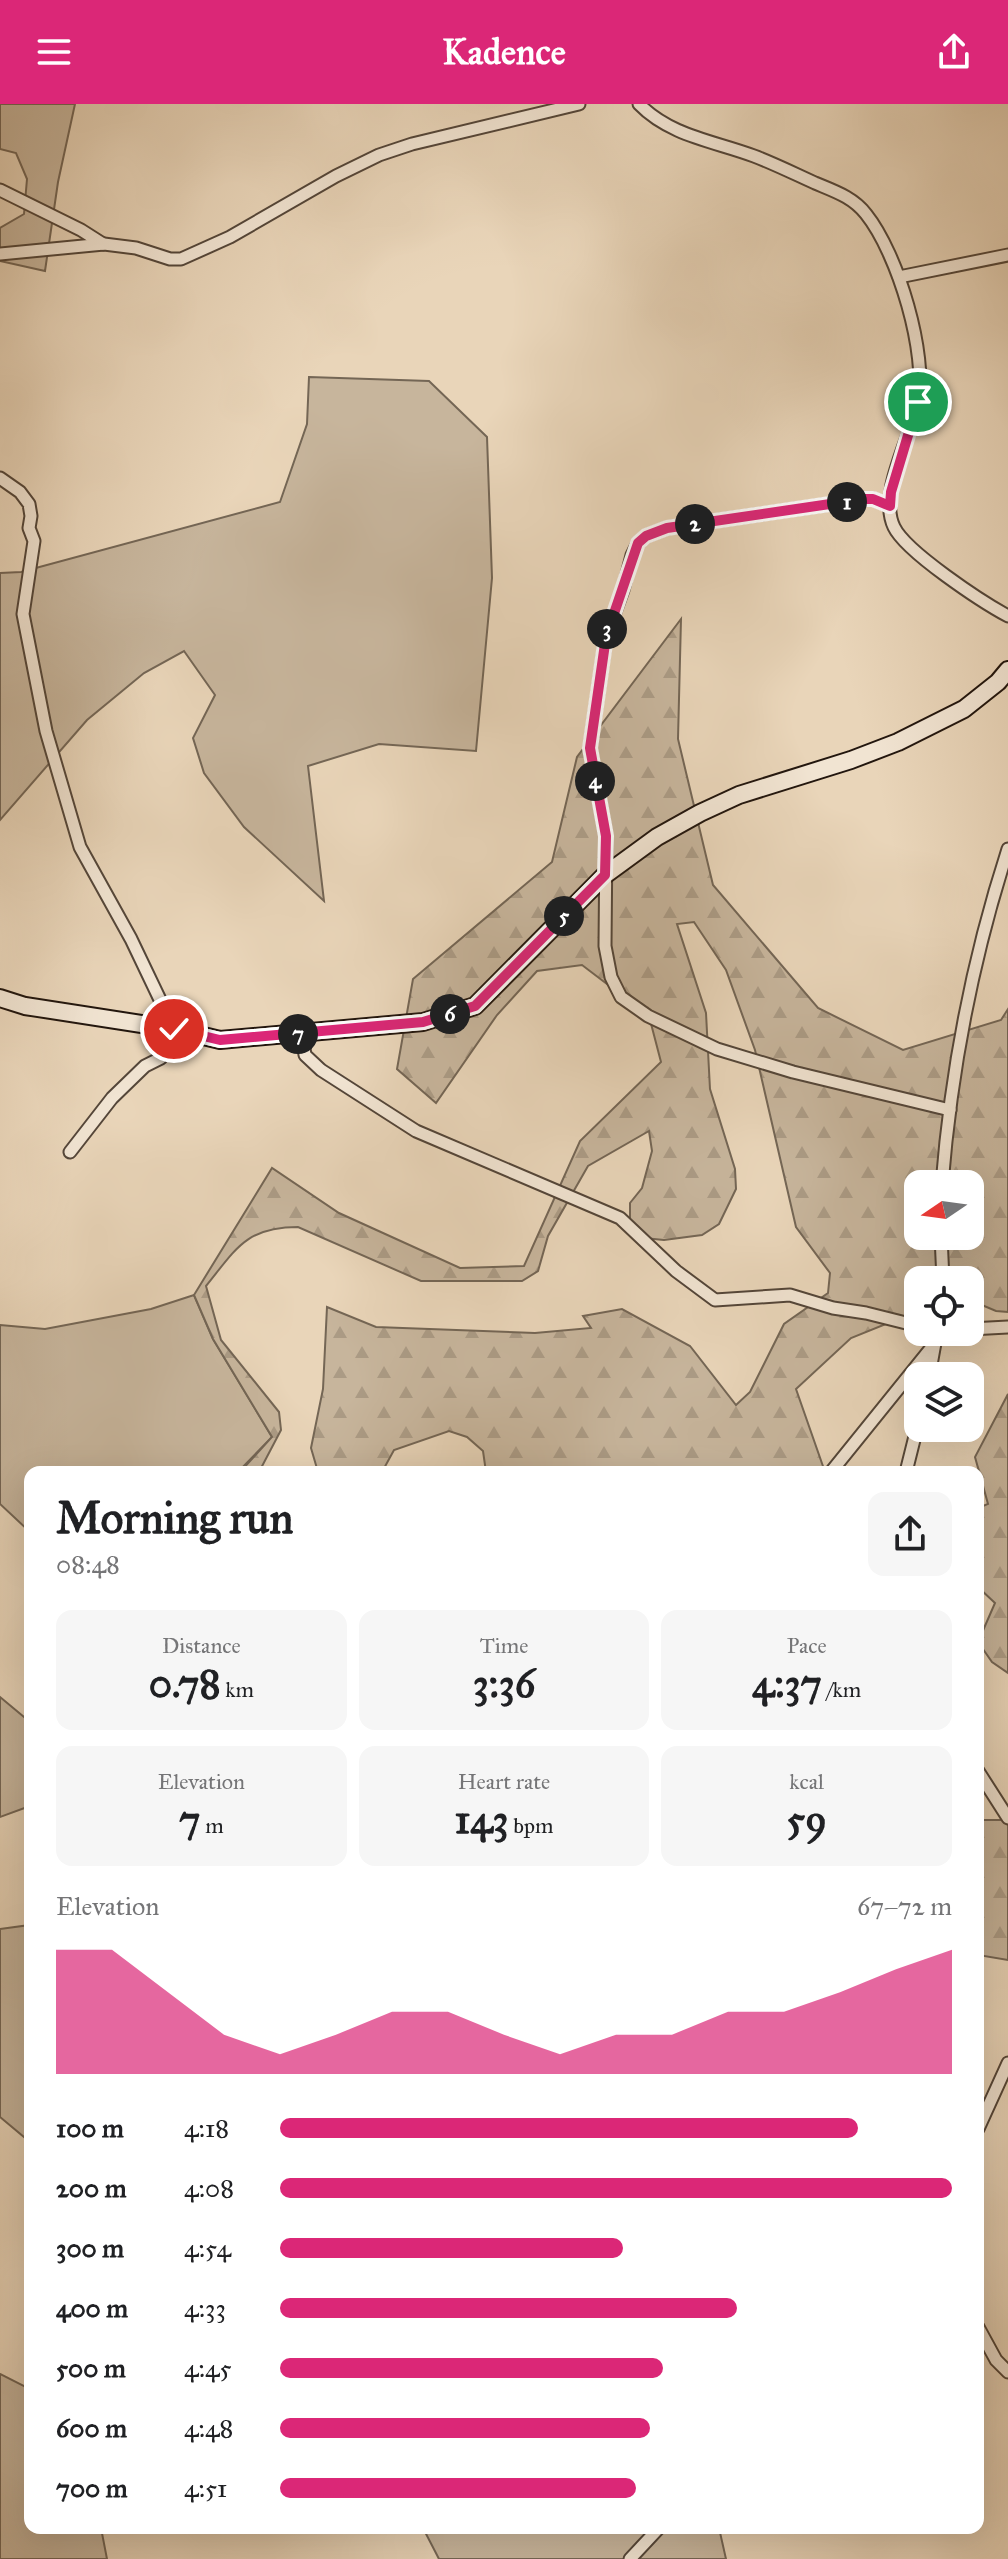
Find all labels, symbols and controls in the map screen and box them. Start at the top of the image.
icon: menu [32,30,76,74]
text: Kadence [442,30,566,74]
icon: share [932,30,976,74]
pin [884,368,952,436]
icon: arrive [896,380,940,424]
pin: 1 [827,482,867,522]
text: 1 [843,488,851,515]
pin: 2 [675,504,715,544]
text: 2 [690,510,700,537]
pin: 3 [587,609,627,649]
text: 3 [603,615,611,642]
pin: 4 [575,761,615,801]
text: 4 [589,767,601,794]
pin: 5 [544,896,584,936]
text: 5 [559,902,569,929]
pin: 6 [430,994,470,1034]
pin [140,995,208,1063]
text: 6 [444,1000,456,1027]
icon: check [152,1007,196,1051]
pin: 7 [278,1014,318,1054]
text: 7 [292,1020,304,1047]
north arrow [904,1170,984,1250]
map controls [904,1170,984,1442]
button: locate [904,1266,984,1346]
button: layers [904,1362,984,1442]
text: Morning run [56,1491,293,1545]
button: share [868,1492,952,1576]
text: 08:48 [56,1548,120,1580]
text: Distance [162,1632,241,1659]
text: Time [480,1632,528,1659]
text: Pace [787,1632,827,1659]
text: 0.78 [149,1659,221,1708]
text: 3:36 [473,1659,535,1708]
text: 4:37 [752,1659,822,1708]
text: km [221,1676,254,1703]
text: /km [822,1676,861,1703]
text: Elevation [158,1768,245,1795]
text: Heart rate [458,1768,550,1795]
text: kcal [789,1768,824,1795]
text: 7 [179,1795,200,1844]
text: 143 [455,1795,509,1844]
text: 59 [787,1795,827,1844]
text: m [200,1812,224,1839]
text: bpm [509,1812,553,1839]
text: Elevation [56,1890,159,1922]
text: 67–72 m [857,1890,952,1922]
text: 100 m [56,2112,124,2144]
text: 4:18 [184,2112,229,2144]
text: 200 m [56,2172,127,2204]
text: 4:08 [184,2172,234,2204]
text: 300 m [56,2232,124,2264]
text: 4:54 [184,2232,231,2264]
text: 400 m [56,2292,128,2324]
text: 4:33 [184,2292,226,2324]
text: 500 m [56,2352,126,2384]
text: 4:45 [184,2352,232,2384]
text: 600 m [56,2412,127,2444]
text: 4:48 [184,2412,233,2444]
text: 700 m [56,2472,128,2504]
text: 4:51 [184,2472,227,2504]

